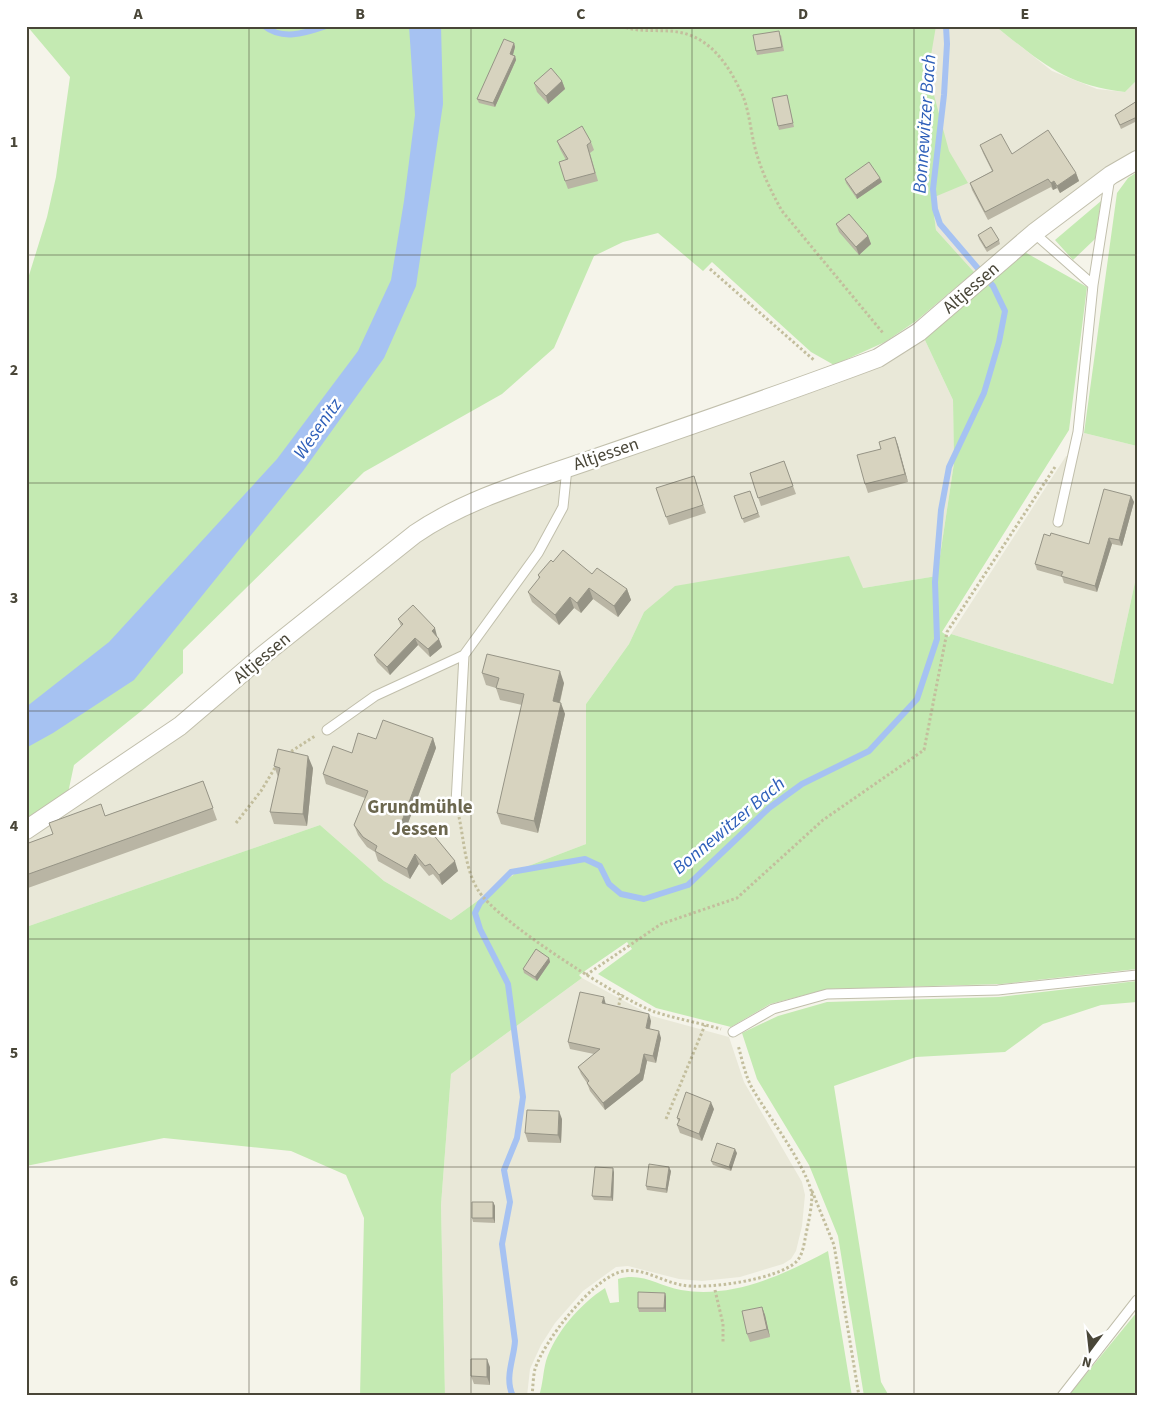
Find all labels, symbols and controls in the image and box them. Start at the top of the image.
text: A [132,3,143,25]
text: B [355,3,365,25]
text: C [576,3,586,25]
text: D [798,3,808,25]
text: E [1021,3,1029,25]
water label: Bonnewitzer Bach [907,53,943,195]
text: 1 [10,131,18,153]
street label: Altjessen [937,256,1005,320]
text: 2 [10,359,18,381]
water label: Wesenitz [287,392,349,465]
street label: Altjessen [570,431,642,477]
text: 3 [10,587,18,609]
street label: Altjessen [228,627,296,689]
water label: Bonnewitzer Bach [667,771,791,881]
district label: Grundmühle Jessen [367,794,473,843]
text: 4 [10,815,19,837]
text: 5 [10,1042,18,1064]
text: 6 [10,1270,18,1292]
north arrow [1066,1324,1116,1374]
text: N [1080,1351,1094,1372]

